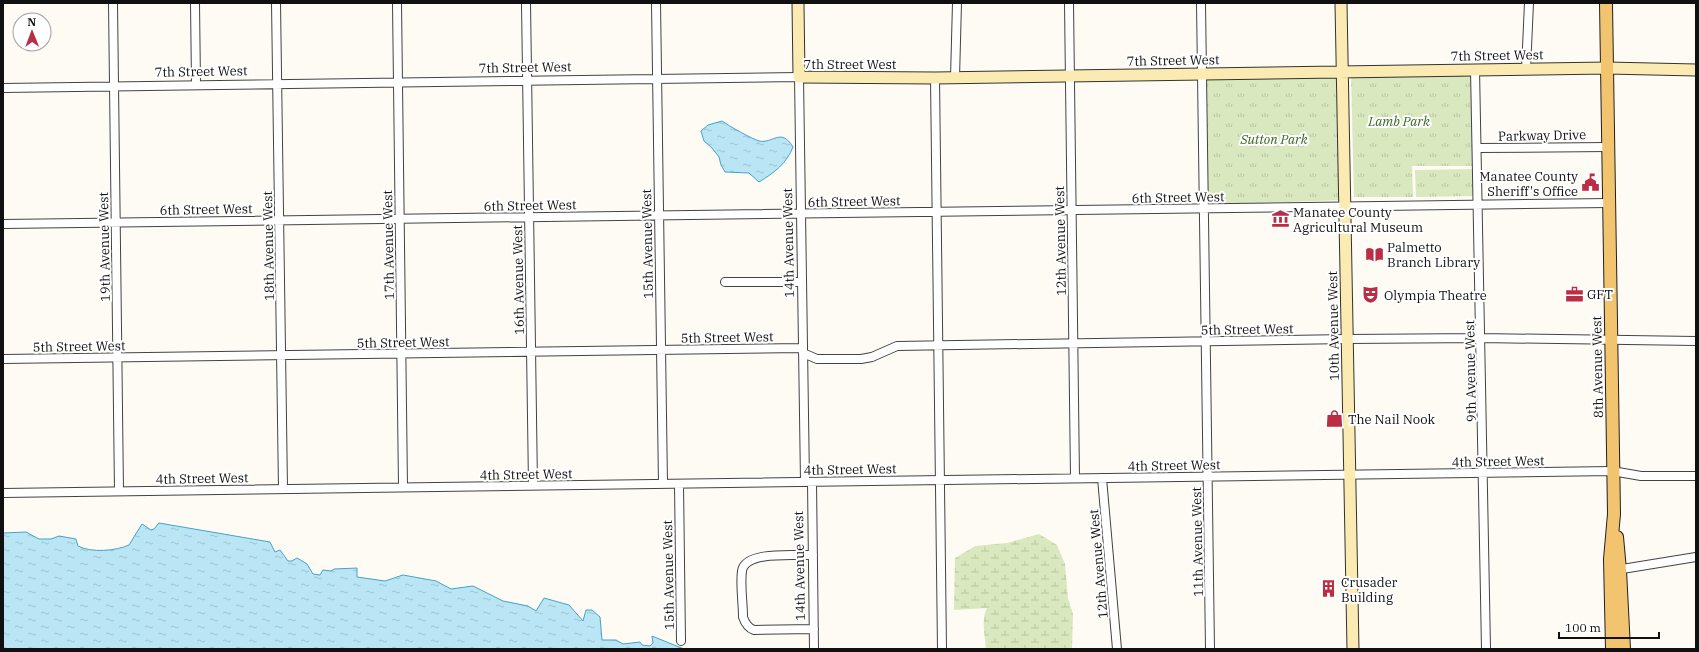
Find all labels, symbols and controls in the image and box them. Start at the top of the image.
north arrow [12,12,52,52]
text: N [27,15,37,29]
street label: 7th Street West [1450,46,1544,65]
street label: 7th Street West [1126,51,1220,70]
street label: 7th Street West [804,56,897,73]
street label: 7th Street West [478,58,572,77]
street label: 7th Street West [154,62,248,81]
park label: Lamb Park [1367,113,1430,130]
street label: Parkway Drive [1498,126,1586,145]
park label: Sutton Park [1239,131,1308,148]
place label: Manatee County Sheriff's Office [1479,168,1578,200]
public building icon: Manatee County Sheriff's Office [1581,173,1601,193]
street label: 12th Avenue West [1051,186,1070,296]
street label: 14th Avenue West [779,188,798,298]
street label: 6th Street West [1131,188,1225,207]
street label: 15th Avenue West [638,189,657,299]
street label: 17th Avenue West [379,190,398,300]
street label: 18th Avenue West [259,191,278,301]
street label: 19th Avenue West [95,192,114,302]
street label: 6th Street West [807,192,901,211]
street label: 6th Street West [483,196,577,215]
street label: 6th Street West [159,200,253,219]
place label: Manatee County Agricultural Museum [1293,204,1423,236]
museum icon: Manatee County Agricultural Museum [1270,209,1290,229]
street label: 16th Avenue West [509,225,528,335]
place label: Palmetto Branch Library [1387,239,1480,271]
library icon: Palmetto Branch Library [1364,244,1384,264]
street label: 10th Avenue West [1324,271,1343,381]
office icon: GFT [1564,284,1584,304]
theatre icon: Olympia Theatre [1361,285,1381,305]
place label: GFT [1587,286,1614,303]
place label: Olympia Theatre [1384,287,1487,304]
street label: 8th Avenue West [1588,315,1607,418]
street label: 9th Avenue West [1461,319,1480,422]
street label: 5th Street West [1200,320,1294,339]
street label: 5th Street West [680,328,774,347]
street label: 5th Street West [356,333,450,352]
street label: 5th Street West [32,337,126,356]
shop icon: The Nail Nook [1325,409,1345,429]
place label: The Nail Nook [1348,411,1436,428]
street label: 4th Street West [1451,452,1545,471]
street label: 4th Street West [1127,456,1221,475]
street label: 4th Street West [803,460,897,479]
street label: 4th Street West [479,465,573,484]
street label: 4th Street West [155,469,249,488]
street label: 11th Avenue West [1188,487,1207,597]
street label: 12th Avenue West [1085,508,1112,619]
street label: 14th Avenue West [790,511,809,621]
street label: 15th Avenue West [659,520,678,630]
place label: Crusader Building [1341,574,1398,606]
building icon: Crusader Building [1318,579,1338,599]
scale bar [1559,614,1659,640]
text: 100 m [1565,620,1601,635]

